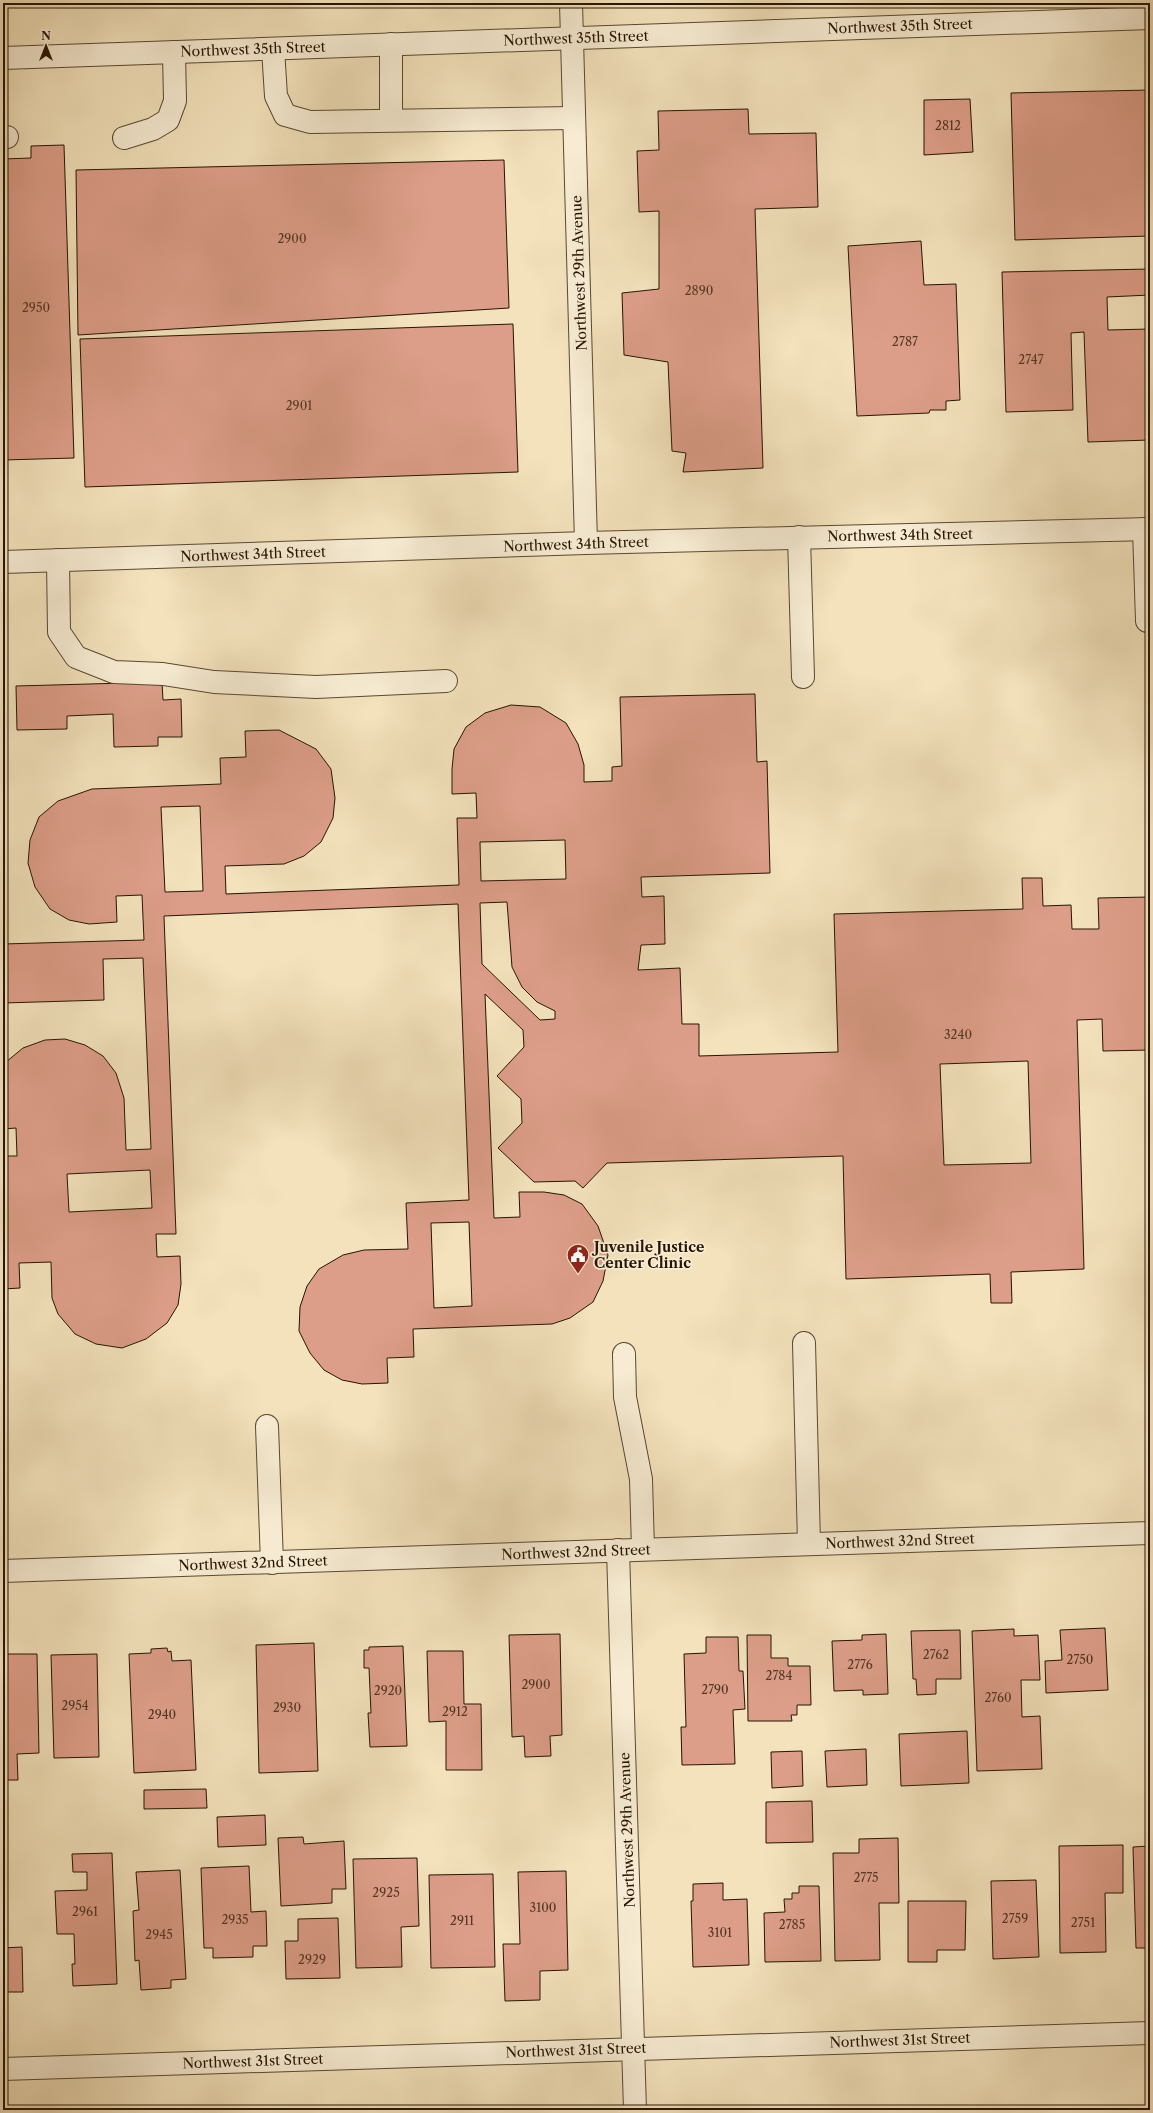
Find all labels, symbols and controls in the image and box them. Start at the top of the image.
street label: Northwest 35th Street [827,14,973,38]
north arrow [26,26,66,66]
street label: Northwest 35th Street [503,26,649,50]
text: N [41,29,51,43]
street label: Northwest 35th Street [180,37,326,61]
house number: 2812 [935,118,961,133]
street label: Northwest 29th Avenue [567,195,591,351]
house number: 2900 [277,231,307,246]
house number: 2890 [685,283,713,298]
house number: 2950 [22,300,50,315]
house number: 2787 [892,334,918,349]
house number: 2747 [1018,352,1044,367]
house number: 2901 [286,398,312,413]
street label: Northwest 34th Street [827,525,973,545]
street label: Northwest 34th Street [503,532,649,556]
street label: Northwest 34th Street [180,542,326,566]
house number: 3240 [944,1027,972,1042]
place label: Juvenile Justice Center Clinic [591,1238,704,1272]
public building icon: Juvenile Justice Center Clinic [565,1242,591,1275]
street label: Northwest 32nd Street [825,1529,975,1553]
street label: Northwest 32nd Street [501,1540,651,1564]
street label: Northwest 32nd Street [178,1551,328,1575]
house number: 2762 [923,1647,949,1662]
house number: 2750 [1067,1652,1093,1667]
house number: 2776 [847,1657,873,1672]
house number: 2784 [766,1668,792,1683]
house number: 2900 [521,1677,551,1692]
house number: 2790 [701,1682,729,1697]
house number: 2920 [374,1683,402,1698]
house number: 2760 [984,1690,1012,1705]
house number: 2954 [61,1698,89,1713]
house number: 2930 [273,1700,301,1715]
house number: 2912 [442,1704,468,1719]
house number: 2940 [148,1707,176,1722]
street label: Northwest 29th Avenue [615,1752,639,1908]
house number: 2775 [853,1870,879,1885]
house number: 2925 [372,1885,400,1900]
house number: 3100 [530,1900,556,1915]
house number: 2961 [72,1904,98,1919]
house number: 2759 [1002,1911,1028,1926]
house number: 2935 [221,1912,249,1927]
house number: 2911 [450,1913,474,1928]
house number: 2751 [1071,1915,1095,1930]
house number: 2785 [779,1917,805,1932]
house number: 3101 [708,1925,732,1940]
house number: 2945 [145,1927,173,1942]
house number: 2929 [298,1952,326,1967]
street label: Northwest 31st Street [829,2029,971,2051]
street label: Northwest 31st Street [505,2039,647,2061]
street label: Northwest 31st Street [182,2050,324,2072]

